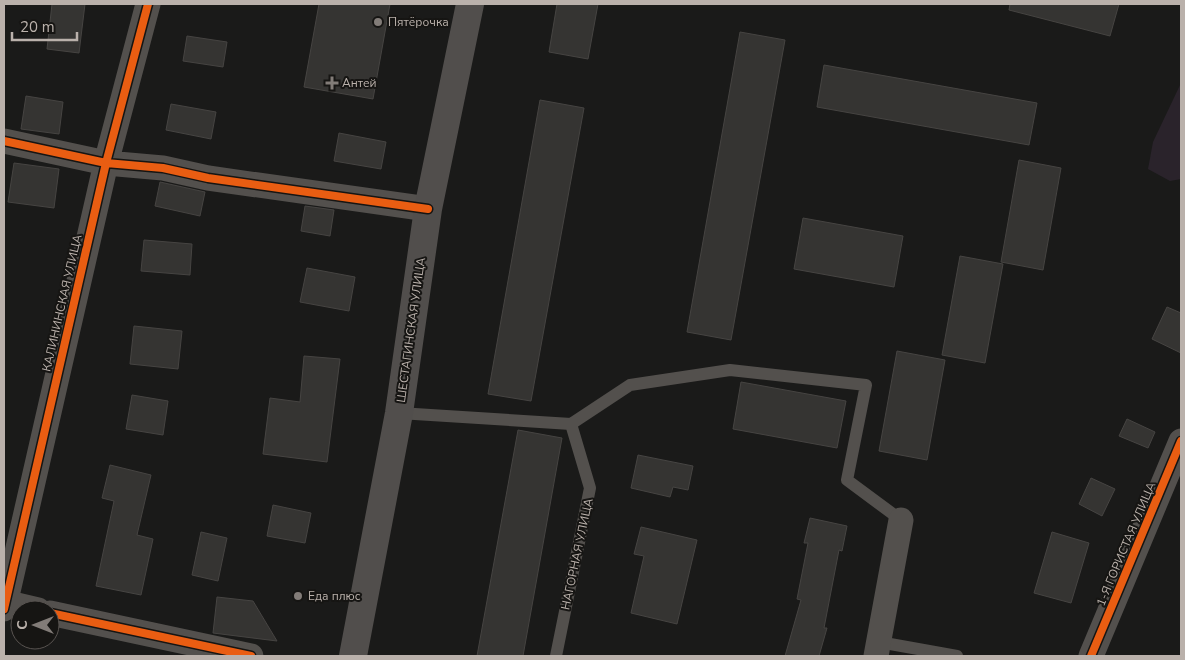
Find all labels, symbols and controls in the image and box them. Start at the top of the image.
scale bar [12,10,78,42]
place label: Пятёрочка [388,14,449,30]
marker: Пятёрочка [372,16,384,28]
text: 20 m [20,17,55,37]
place label: Антей [342,75,377,91]
marker: Антей [326,77,338,89]
street label: КАЛИНИНСКАЯ УЛИЦА [38,233,86,373]
street label: ШЕСТАГИНСКАЯ УЛИЦА [393,256,429,404]
street label: 1-Я ГОРИСТАЯ УЛИЦА [1093,479,1159,608]
street label: НАГОРНАЯ УЛИЦА [557,496,597,611]
place label: Еда плюс [308,588,361,604]
marker: Еда плюс [292,590,304,602]
north arrow [10,600,60,650]
text: С [13,620,32,630]

